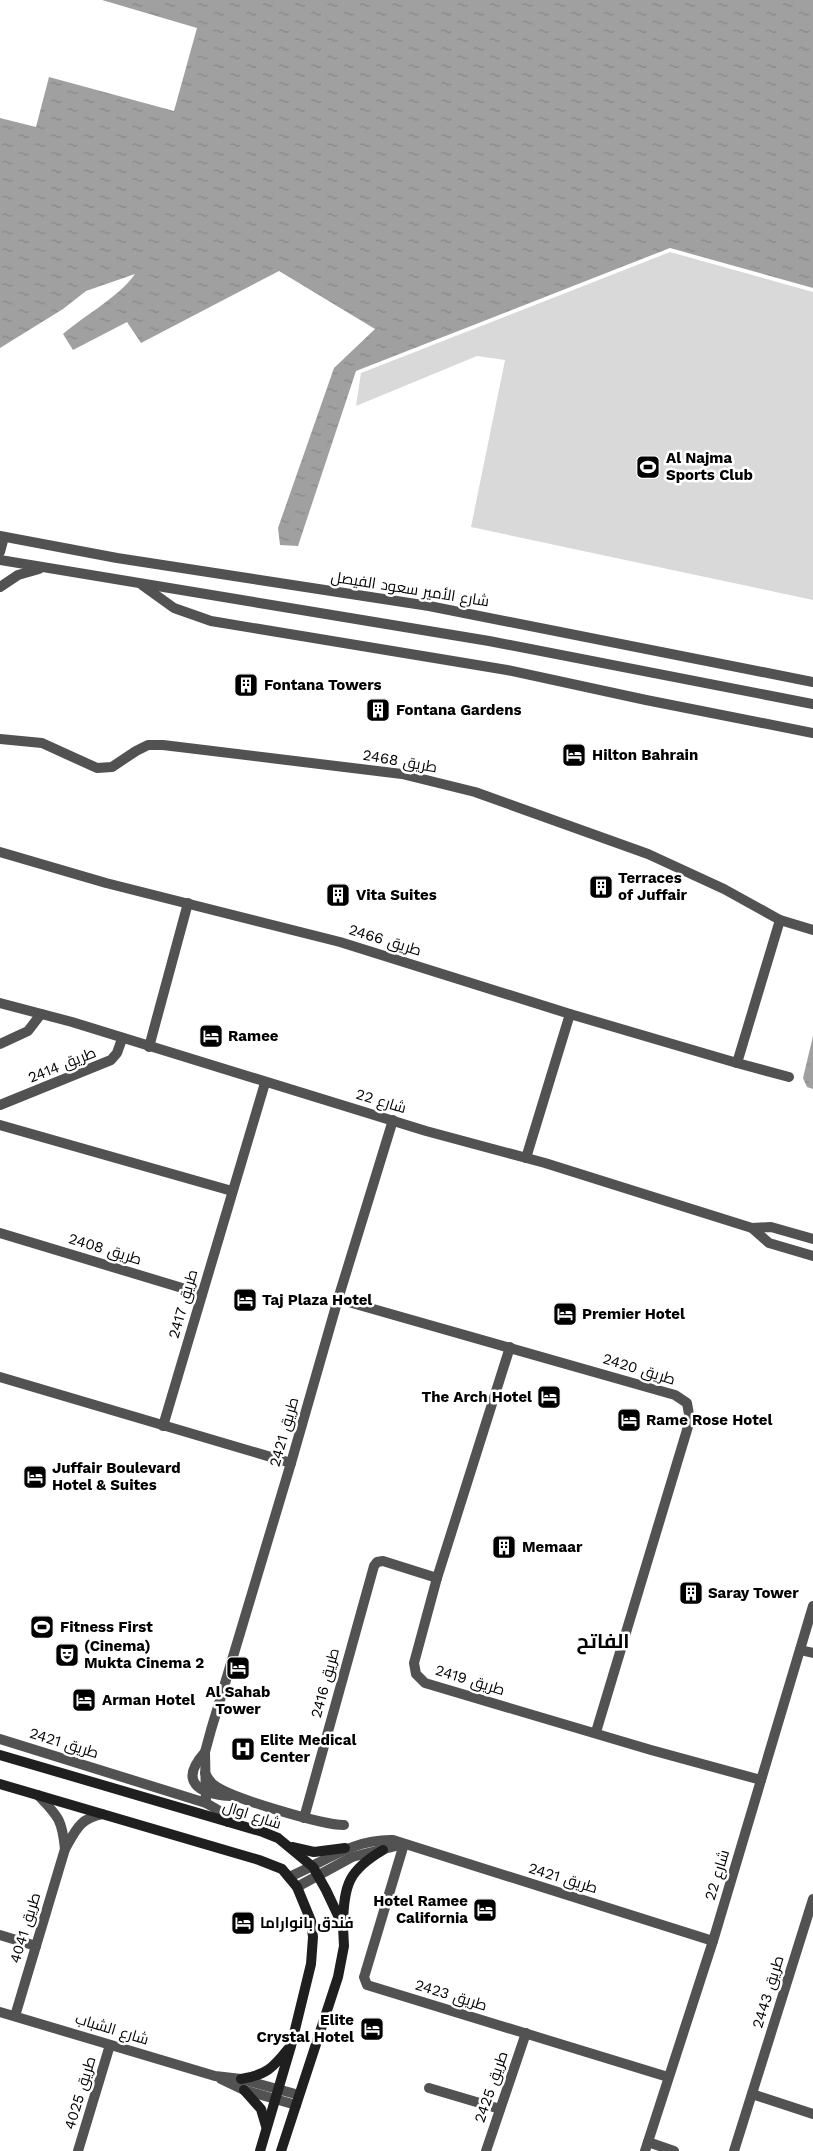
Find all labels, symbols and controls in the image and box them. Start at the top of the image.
place label: Al Najma Sports Club [666,449,753,484]
sports icon: Al Najma Sports Club [635,454,661,480]
street label: شارع الأمير سعود الفيصل [329,568,490,612]
building icon: Fontana Towers [233,672,259,698]
place label: Fontana Towers [264,676,381,694]
building icon: Fontana Gardens [365,697,391,723]
place label: Fontana Gardens [396,701,521,719]
hotel icon: Hilton Bahrain [561,742,587,768]
street label: طريق 2468 [361,746,439,777]
place label: Hilton Bahrain [592,746,698,764]
place label: Terraces of Juffair [618,869,688,904]
building icon: Terraces of Juffair [588,874,614,900]
building icon: Vita Suites [325,882,351,908]
place label: Vita Suites [356,886,437,904]
street label: طريق 2466 [346,920,424,961]
hotel icon: Ramee [198,1023,224,1049]
place label: Ramee [228,1027,279,1045]
street label: طريق 2414 [25,1043,99,1088]
street label: شارع 22 [353,1085,408,1119]
street label: طريق 2408 [66,1229,144,1270]
street label: طريق 2417 [165,1267,202,1341]
hotel icon: Taj Plaza Hotel [232,1287,258,1313]
place label: Taj Plaza Hotel [262,1291,372,1309]
hotel icon: Premier Hotel [552,1301,578,1327]
place label: Premier Hotel [582,1305,685,1323]
street label: طريق 2420 [600,1349,677,1390]
hotel icon: The Arch Hotel [536,1384,562,1410]
place label: The Arch Hotel [422,1388,532,1406]
street label: طريق 2421 [266,1395,303,1469]
hotel icon: Rame Rose Hotel [616,1407,642,1433]
place label: Rame Rose Hotel [646,1411,773,1429]
place label: Juffair Boulevard Hotel & Suites [52,1459,181,1494]
hotel icon: Juffair Boulevard Hotel & Suites [22,1464,48,1490]
building icon: Memaar [491,1534,517,1560]
place label: Memaar [522,1538,583,1556]
building icon: Saray Tower [678,1580,704,1606]
place label: Saray Tower [708,1584,799,1602]
sports icon: Fitness First [29,1614,55,1640]
place label: Fitness First [60,1618,153,1636]
district label: الفاتح [576,1629,630,1655]
place label: (Cinema) Mukta Cinema 2 [84,1637,204,1672]
theatre icon: (Cinema) Mukta Cinema 2 [54,1642,80,1668]
street label: طريق 2416 [307,1646,344,1720]
hotel icon: Al Sahab Tower [225,1655,251,1681]
street label: طريق 2419 [433,1661,507,1700]
place label: Al Sahab Tower [206,1683,270,1718]
hotel icon: Arman Hotel [71,1687,97,1713]
place label: Arman Hotel [102,1691,195,1709]
street label: طريق 2421 [27,1724,101,1763]
place label: Elite Medical Center [260,1731,357,1766]
hospital icon: Elite Medical Center [230,1736,256,1762]
street label: شارع اوال [220,1797,284,1835]
street label: شارع 22 [701,1848,735,1903]
street label: طريق 2421 [526,1859,600,1898]
street label: طريق 4041 [6,1891,45,1966]
place label: Hotel Ramee California [373,1892,468,1927]
hotel icon: Hotel Ramee California [472,1897,498,1923]
hotel icon: فندق بانواراما [230,1910,256,1936]
place label: فندق بانواراما [260,1914,354,1932]
street label: طريق 2443 [748,1954,788,2031]
street label: طريق 2423 [413,1976,489,2015]
street label: شارع الشباب [72,2009,151,2051]
place label: Elite Crystal Hotel [257,2011,354,2046]
hotel icon: Elite Crystal Hotel [359,2016,385,2042]
street label: طريق 2425 [470,2049,513,2125]
street label: طريق 4025 [60,2054,101,2132]

